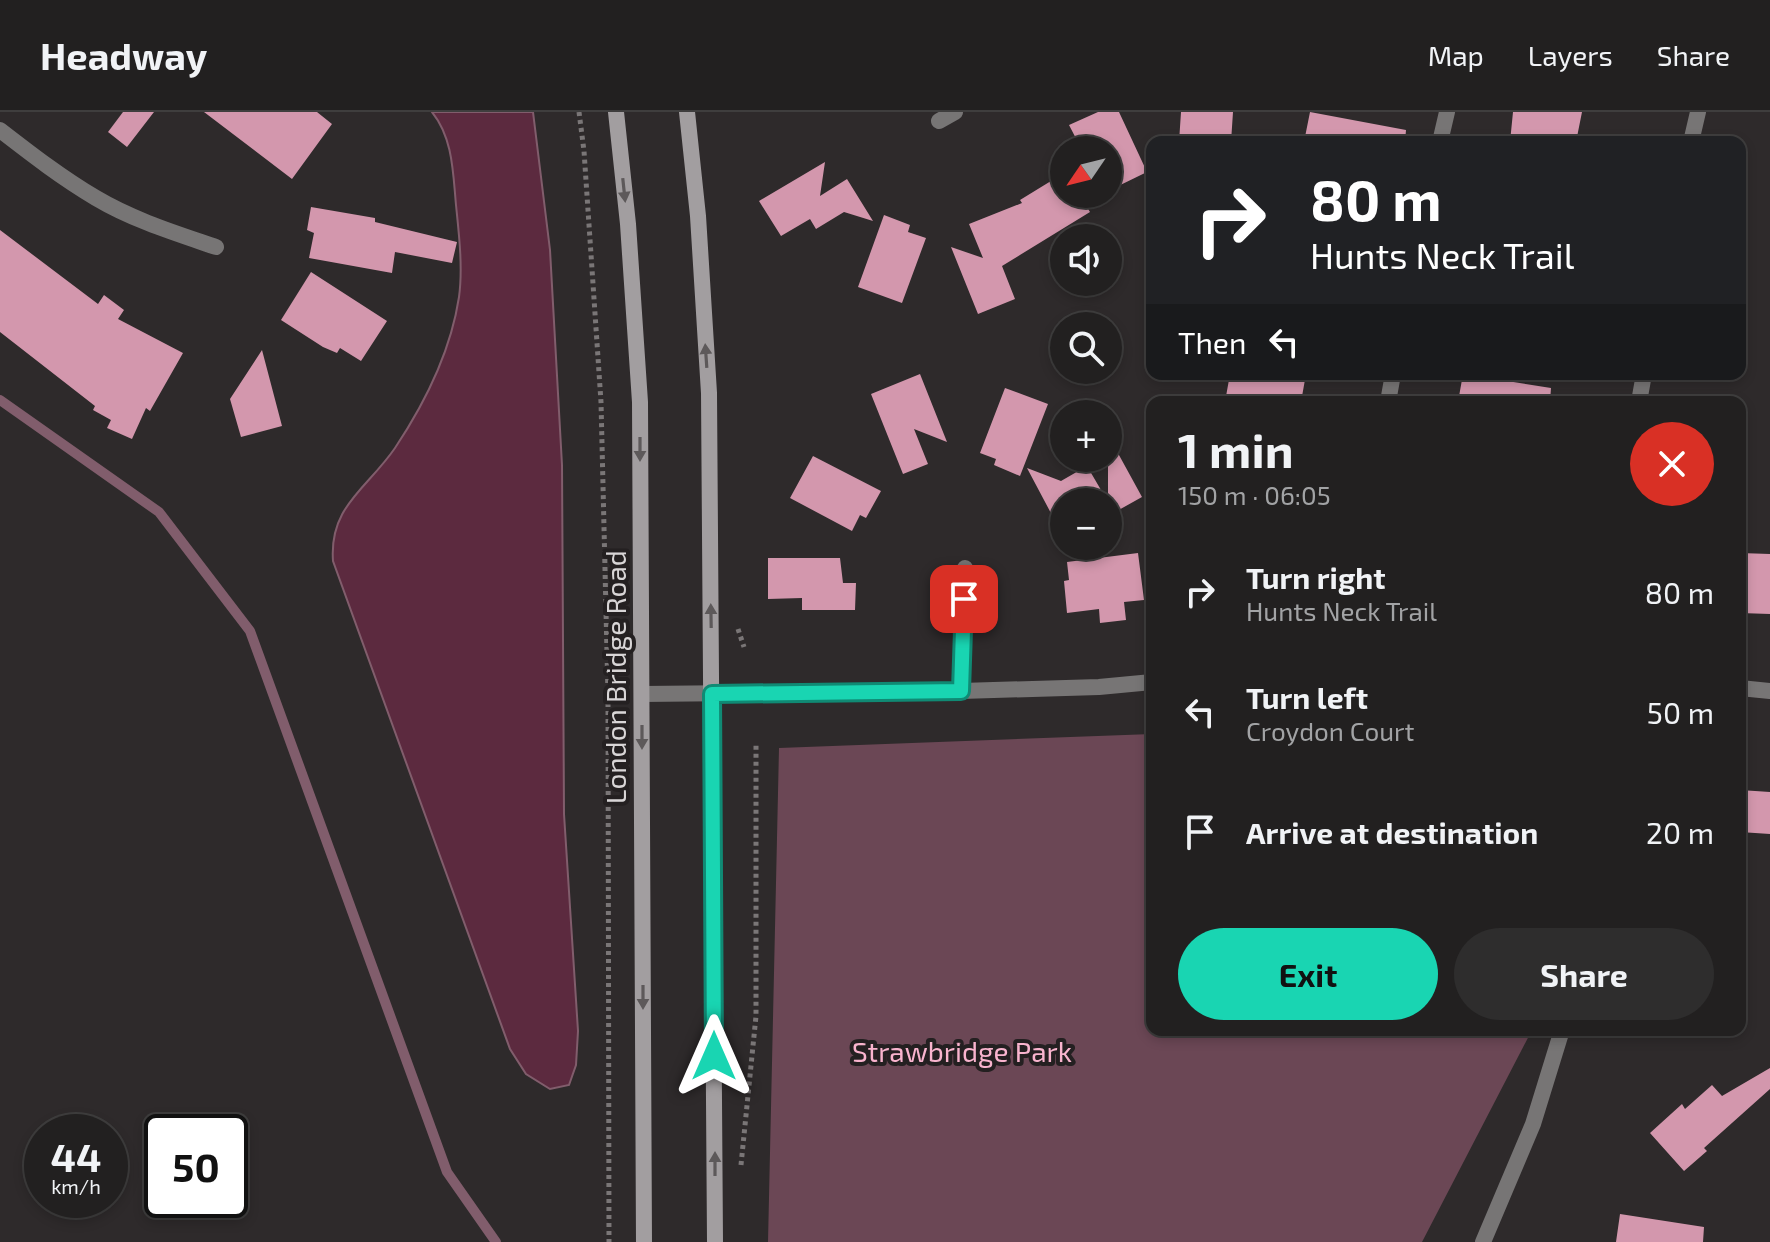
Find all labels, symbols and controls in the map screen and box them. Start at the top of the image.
text: Headway [40,32,207,78]
text: Map [1428,38,1484,72]
text: Layers [1528,38,1613,72]
text: Share [1657,38,1730,72]
north arrow [1050,136,1122,208]
map controls [1050,136,1122,560]
text: 80 m [1310,165,1442,232]
icon: right [1178,168,1282,272]
one-way arrow [618,177,631,202]
button: sound [1050,224,1122,296]
text: Hunts Neck Trail [1310,233,1574,276]
button: search [1050,312,1122,384]
icon: left [1262,320,1306,364]
text: Then [1178,324,1246,360]
one-way arrow [700,343,713,368]
button: + [1050,400,1122,472]
text: 1 min [1178,420,1294,478]
button: close [1630,422,1714,506]
one-way arrow [634,437,646,462]
text: 150 m · 06:05 [1178,479,1331,510]
button: − [1050,488,1122,560]
street label: London Bridge Road [598,550,632,804]
text: Turn right [1246,559,1386,595]
pin [930,565,998,633]
icon: right [1178,570,1222,614]
text: 80 m [1645,574,1714,610]
icon: arrive [942,577,986,621]
text: Hunts Neck Trail [1246,595,1437,626]
one-way arrow [705,603,718,628]
text: Turn left [1246,679,1368,715]
icon: left [1178,690,1222,734]
text: 50 m [1647,694,1714,730]
text: Croydon Court [1246,715,1414,746]
one-way arrow [636,725,648,750]
icon: arrive [1178,810,1222,854]
text: Arrive at destination [1246,814,1538,850]
text: 20 m [1646,814,1714,850]
button: Exit [1178,928,1438,1020]
button: Share [1454,928,1714,1020]
one-way arrow [637,985,649,1010]
position arrow [672,1014,756,1098]
park label: Strawbridge Park [852,1034,1072,1068]
speed limit sign: 50 [144,1114,248,1218]
text: 44 [51,1132,101,1180]
one-way arrow [709,1151,721,1176]
text: km/h [51,1174,101,1198]

